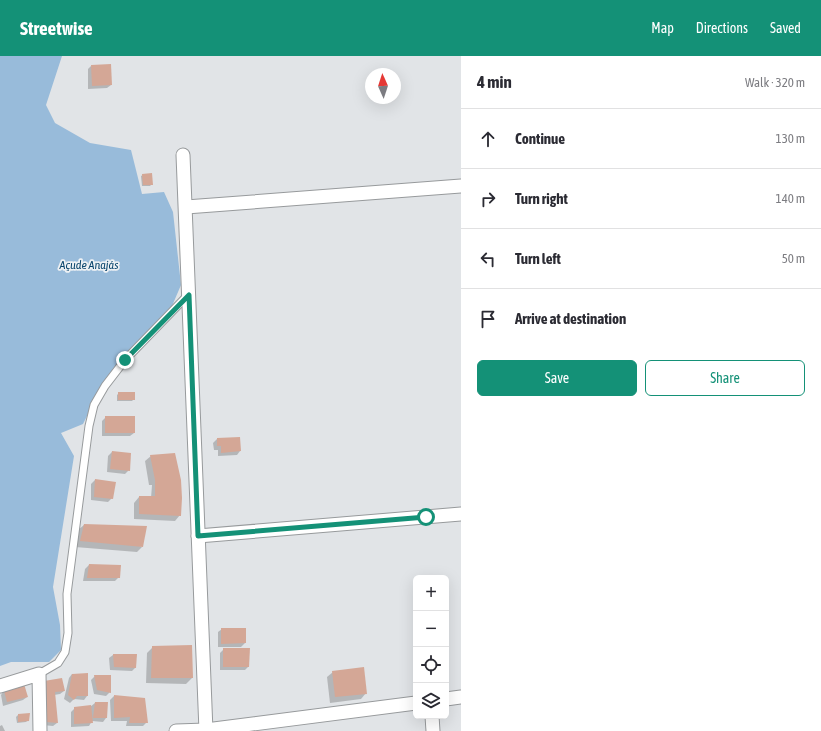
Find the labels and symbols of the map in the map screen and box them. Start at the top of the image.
north arrow [365,68,401,104]
water label: Açude Anajás [59,258,118,272]
route end [116,351,134,369]
route start [417,508,435,526]

